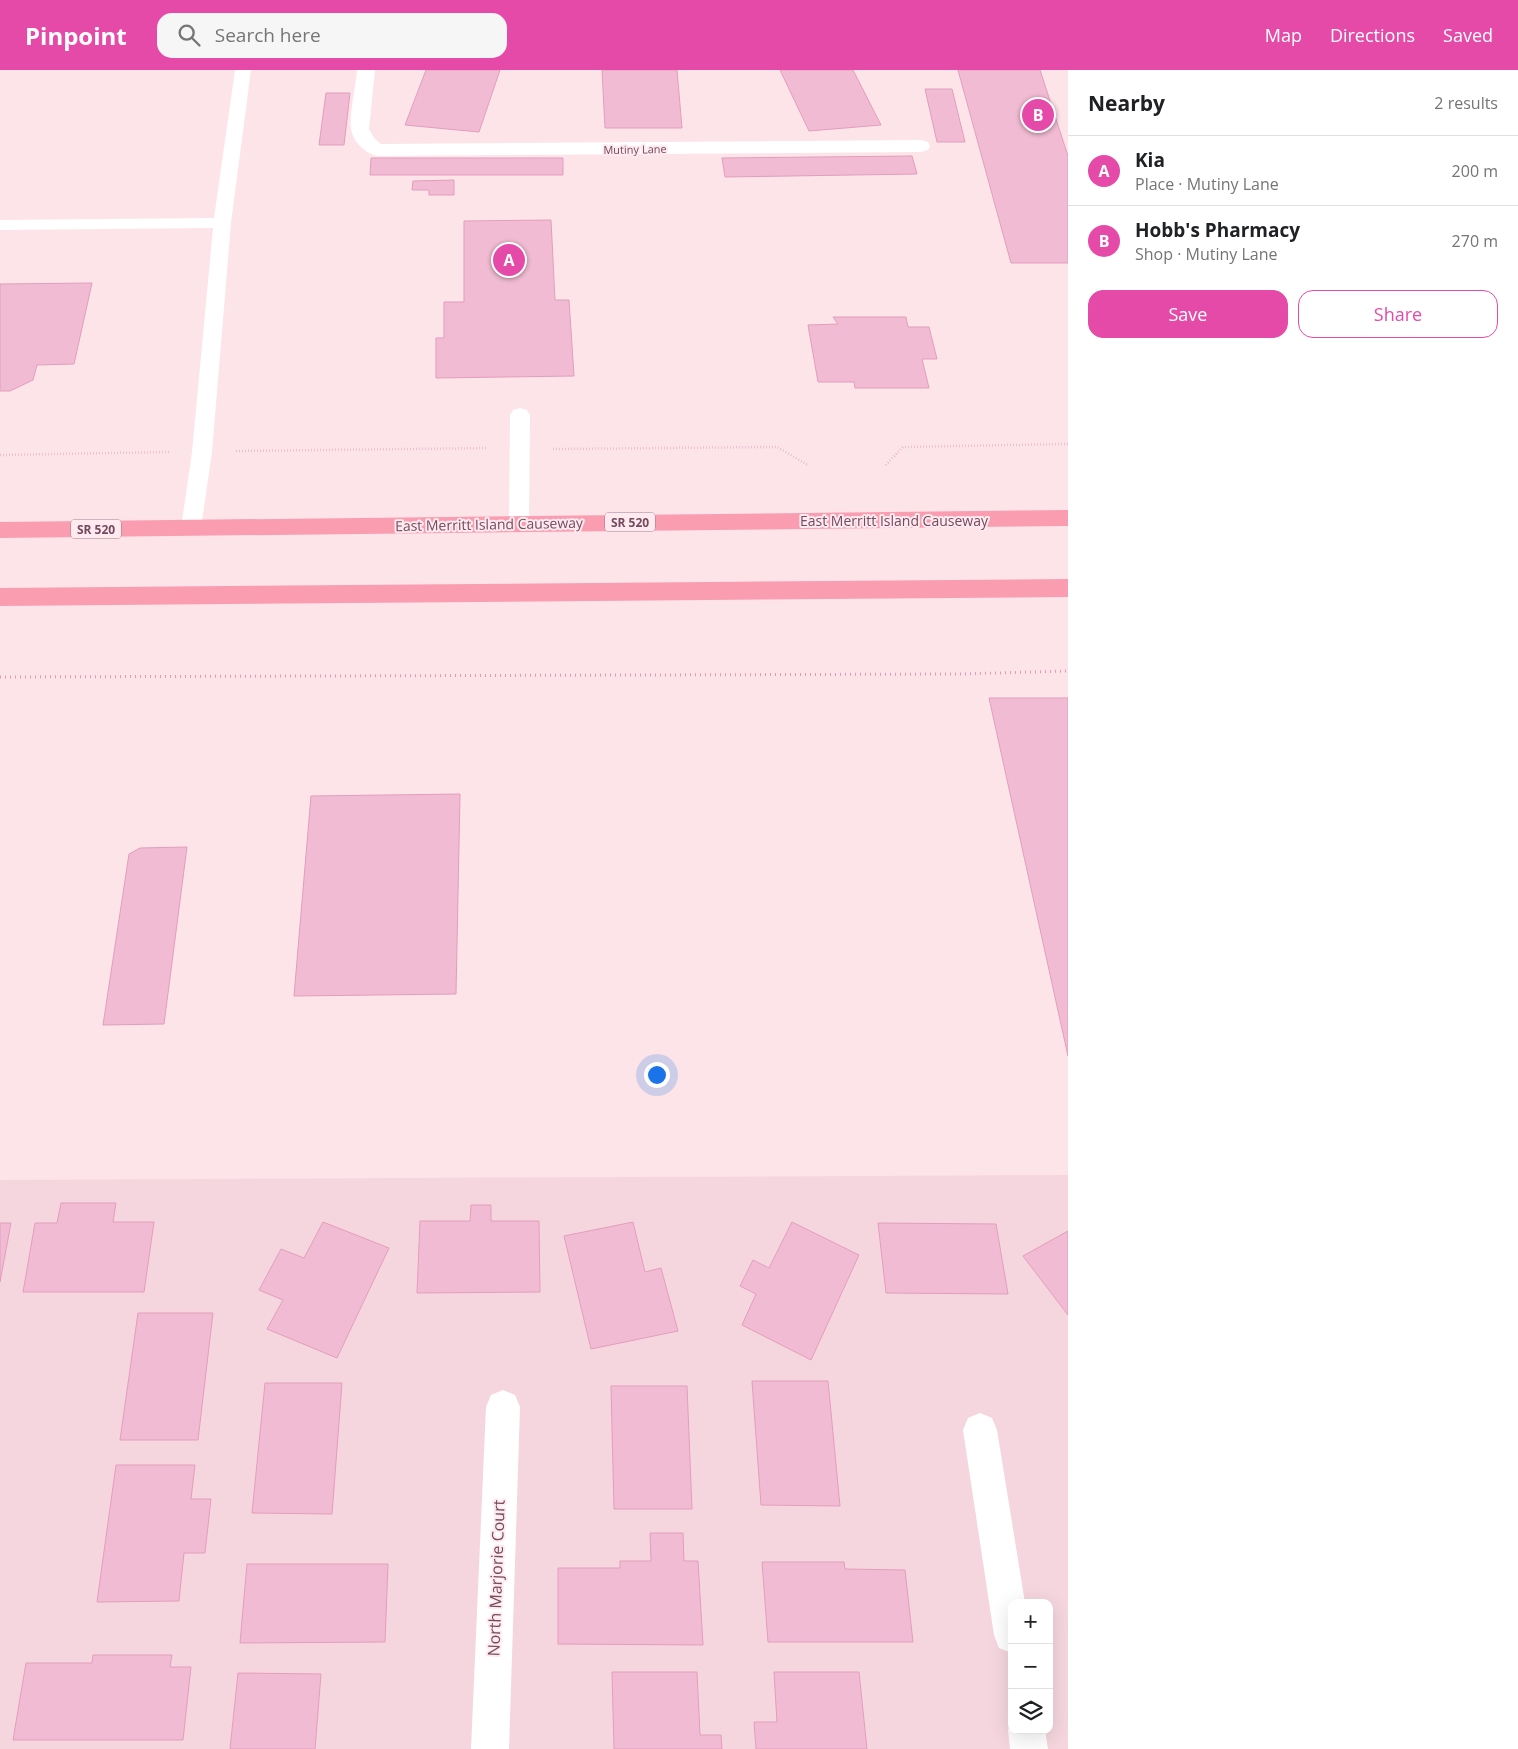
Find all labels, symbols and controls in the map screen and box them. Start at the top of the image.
search box [157,13,507,58]
text: Pinpoint [25,19,127,52]
icon: search [175,21,203,49]
text: Search here [215,22,321,48]
text: Map [1265,23,1302,47]
text: Directions [1330,23,1415,47]
text: Saved [1443,23,1493,47]
text: Nearby [1088,89,1165,117]
text: 2 results [1434,92,1498,114]
pin: B [1022,96,1054,134]
street label: Mutiny Lane [603,141,667,157]
text: Kia [1135,147,1165,173]
text: A [1098,160,1110,182]
text: 200 m [1452,160,1498,182]
text: Place · Mutiny Lane [1135,173,1279,195]
text: Hobb's Pharmacy [1135,217,1300,243]
text: B [1099,230,1109,252]
text: 270 m [1452,230,1498,252]
pin: A [493,241,525,279]
text: Shop · Mutiny Lane [1135,243,1277,265]
button: Save [1088,290,1288,338]
button: Share [1298,290,1498,338]
street label: East Merritt Island Causeway [800,511,989,530]
road number: SR 520 [605,512,655,532]
street label: East Merritt Island Causeway [395,513,584,535]
road number: SR 520 [71,519,121,538]
your location [644,1062,670,1088]
street label: North Marjorie Court [482,1499,510,1657]
map controls [1008,1599,1053,1734]
button: + [1008,1599,1053,1644]
button: − [1008,1644,1053,1689]
button: layers [1008,1689,1053,1734]

